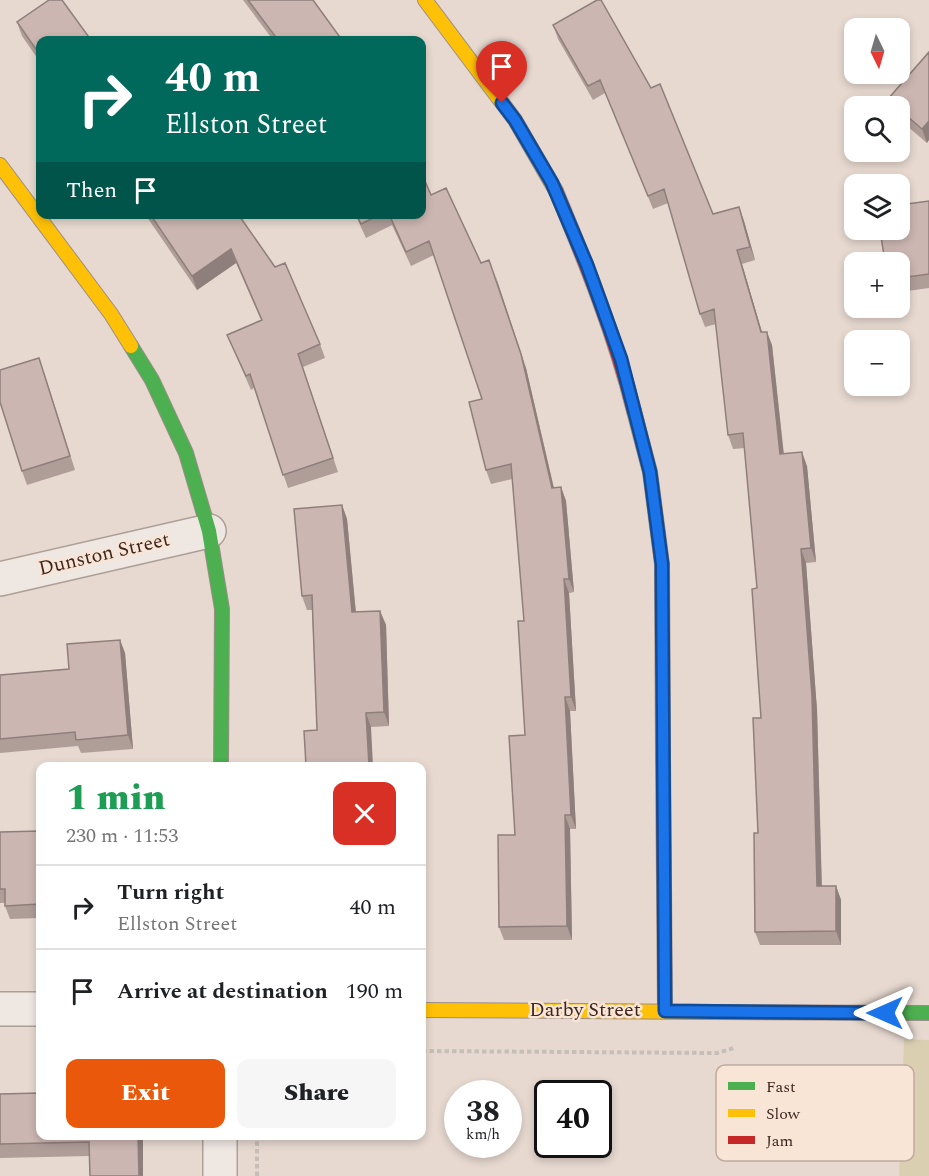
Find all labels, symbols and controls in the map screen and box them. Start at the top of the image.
north arrow [844,18,910,84]
map controls [844,18,910,396]
pin [476,41,527,103]
text: 40 m [165,47,260,110]
icon: arrive [485,50,518,83]
icon: right [66,60,144,138]
button: search [844,96,910,162]
text: Ellston Street [165,104,327,146]
text: Then [66,174,117,207]
icon: arrive [129,174,162,207]
button: layers [844,174,910,240]
button: + [844,252,910,318]
button: − [844,330,910,396]
street label: Dunston Street [35,524,173,584]
text: 1 min [66,771,166,826]
button: close [333,782,396,845]
text: 230 m · 11:53 [66,821,178,851]
text: Turn right [117,876,224,909]
icon: right [66,891,99,924]
text: 40 m [350,891,396,924]
text: Ellston Street [117,909,237,939]
icon: arrive [66,975,99,1008]
text: Arrive at destination [117,975,328,1008]
text: 190 m [346,975,403,1008]
position arrow [853,981,917,1045]
street label: Darby Street [529,995,641,1025]
button: Exit [66,1059,225,1128]
button: Share [237,1059,396,1128]
legend [716,1065,914,1161]
text: Fast [766,1075,796,1099]
speed limit sign: 40 [534,1080,612,1158]
text: 38 [466,1089,500,1135]
text: Slow [766,1102,801,1126]
text: km/h [466,1123,500,1146]
text: Jam [766,1129,794,1153]

